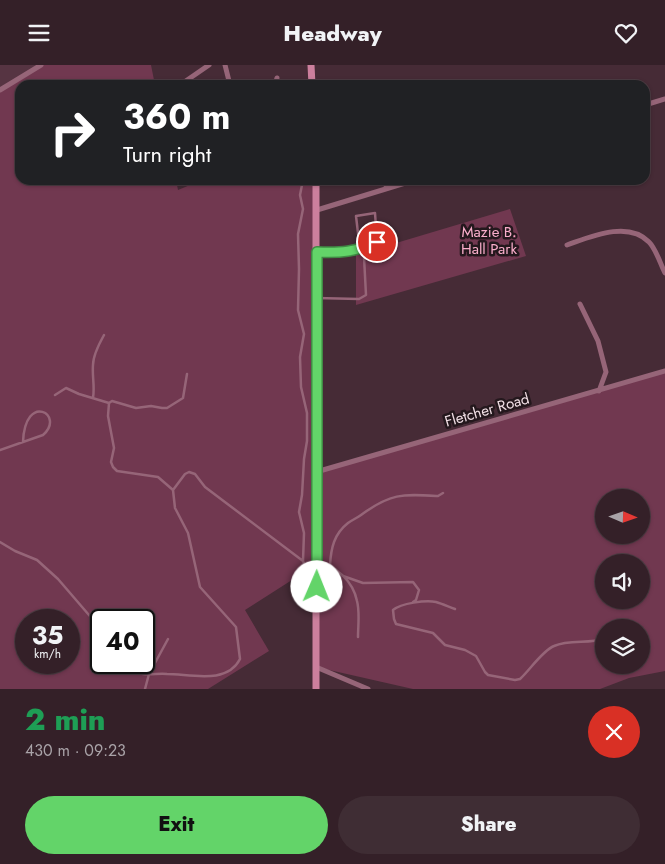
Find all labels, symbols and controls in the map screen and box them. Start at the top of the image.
text: Headway [283,17,382,49]
icon: menu [25,19,53,47]
icon: heart [612,19,640,47]
text: 360 m [123,92,231,142]
icon: right [40,100,105,165]
text: Turn right [123,138,211,170]
pin [356,221,398,263]
park label: Mazie B. Hall Park [461,221,517,260]
icon: arrive [363,228,391,256]
street label: Fletcher Road [442,387,532,433]
north arrow [595,489,650,544]
map controls [595,489,650,674]
button: sound [595,554,650,609]
position arrow [290,560,342,612]
speed limit sign: 40 [90,609,155,674]
text: 35 [32,617,63,653]
button: layers [595,619,650,674]
text: km/h [34,645,61,663]
text: 2 min [25,698,106,741]
button: close [588,706,640,758]
text: 430 m · 09:23 [25,739,126,762]
button: Exit [25,796,328,854]
button: Share [338,796,640,854]

